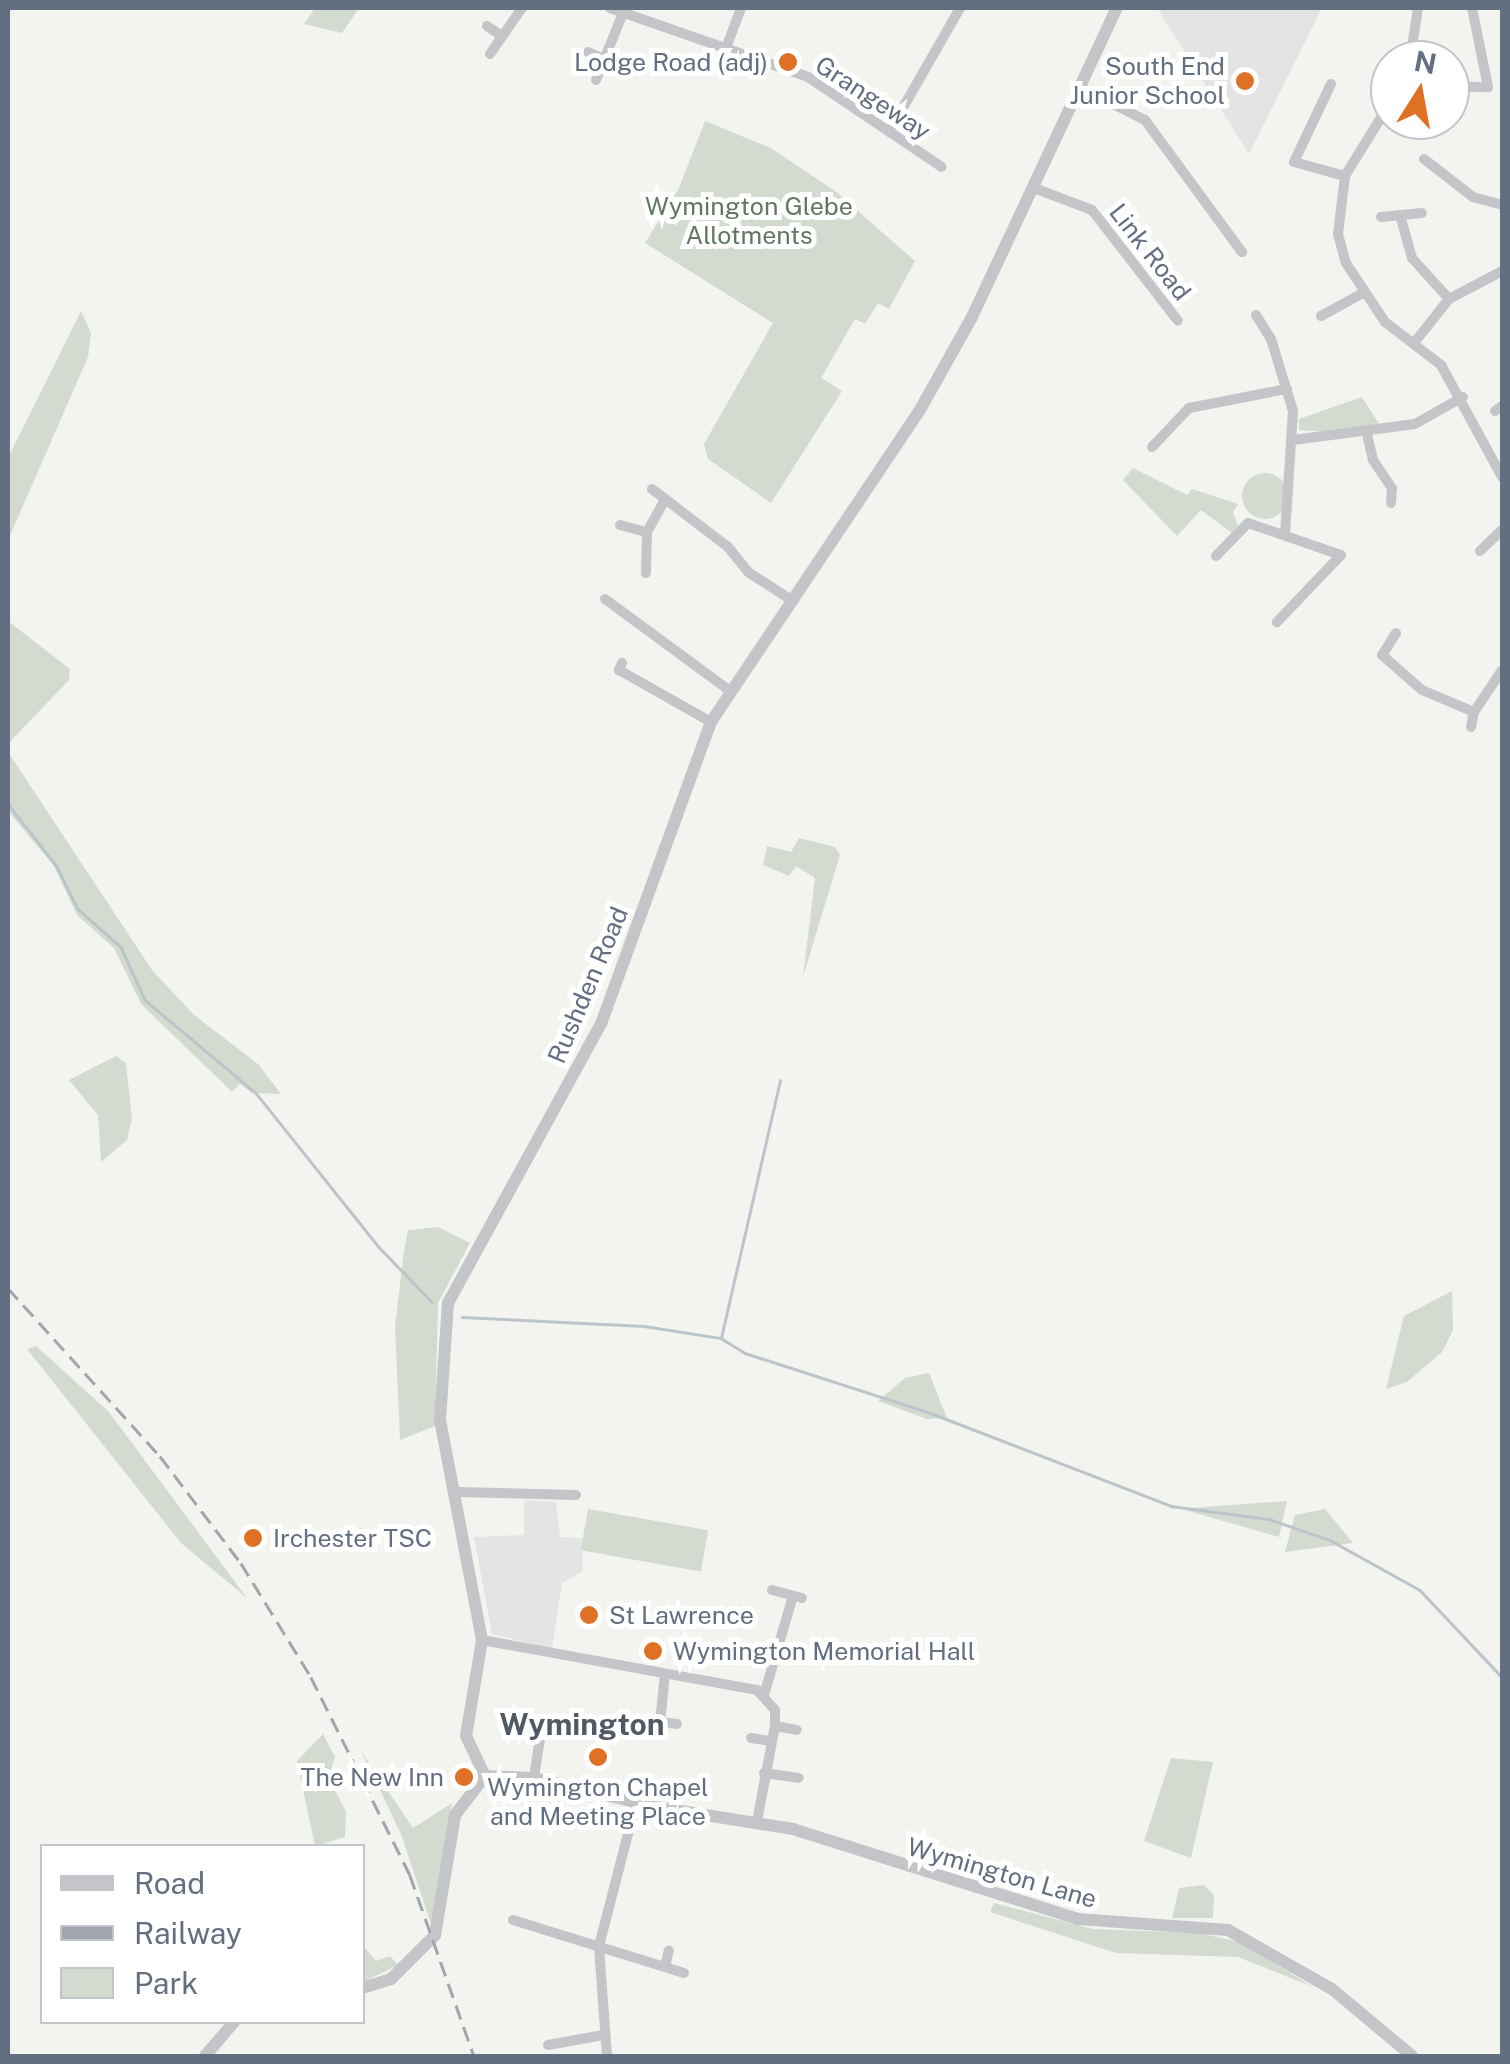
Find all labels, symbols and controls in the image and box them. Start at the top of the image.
north arrow [1370,40,1470,140]
text: N [1412,44,1439,80]
place label: Lodge Road (adj) [574,47,768,77]
street label: Grangeway [810,50,936,146]
marker: Lodge Road (adj) [777,51,799,73]
place label: South End Junior School [1070,52,1225,111]
marker: South End Junior School [1234,70,1256,92]
park label: Wymington Glebe Allotments [645,192,853,251]
street label: Link Road [1103,198,1197,306]
street label: Rushden Road [542,902,634,1068]
place label: Irchester TSC [273,1523,432,1553]
marker: Irchester TSC [242,1527,264,1549]
place label: St Lawrence [609,1600,754,1630]
marker: St Lawrence [578,1604,600,1626]
place label: Wymington Memorial Hall [673,1636,975,1666]
marker: Wymington Memorial Hall [642,1640,664,1662]
district label: Wymington [499,1706,665,1742]
marker: Wymington Chapel and Meeting Place [587,1746,609,1768]
place label: The New Inn [300,1762,444,1792]
marker: The New Inn [453,1766,475,1788]
place label: Wymington Chapel and Meeting Place [487,1773,709,1832]
street label: Wymington Lane [904,1832,1100,1914]
legend [40,1844,365,2024]
text: Road [134,1865,205,1901]
text: Railway [134,1915,242,1951]
text: Park [134,1965,198,2001]

